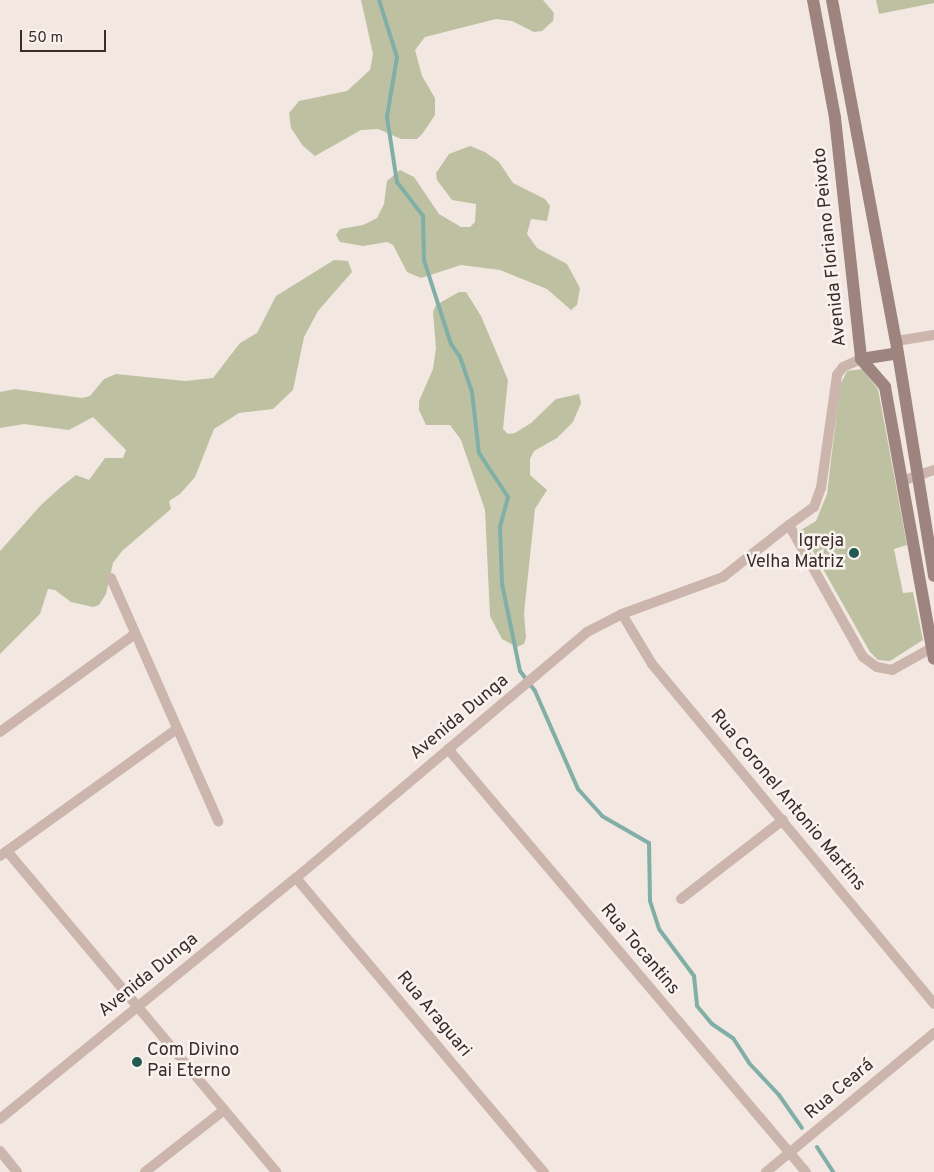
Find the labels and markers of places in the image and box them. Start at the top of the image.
place label: Igreja Velha Matriz [746,532,844,574]
marker: Igreja Velha Matriz [848,547,860,559]
place label: Com Divino Pai Eterno [147,1041,239,1084]
marker: Com Divino Pai Eterno [131,1056,143,1068]

